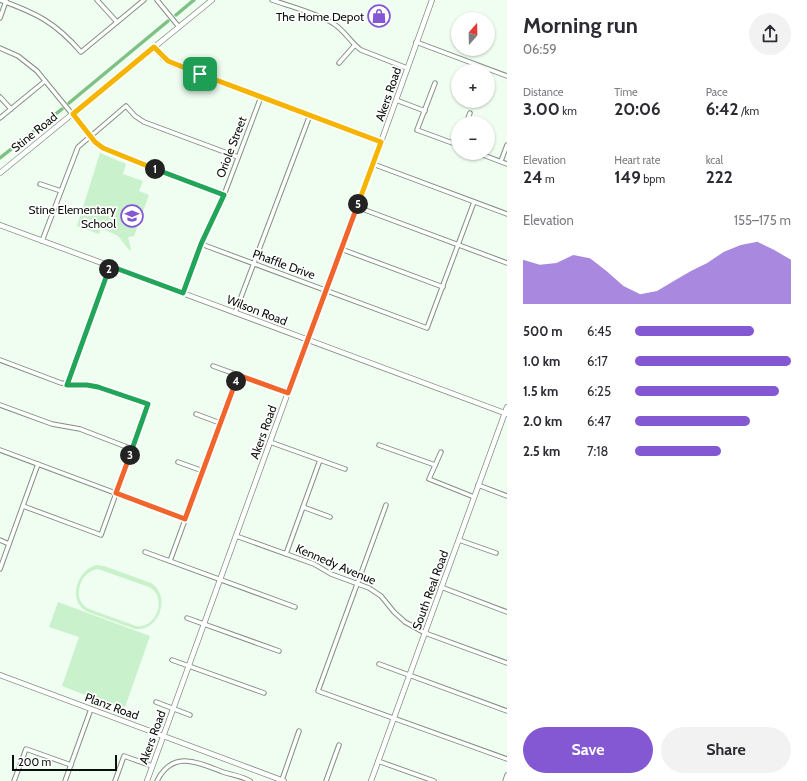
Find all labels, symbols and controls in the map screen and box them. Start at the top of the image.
shop icon: The Home Depot [366,3,392,29]
place label: The Home Depot [276,9,364,24]
north arrow [451,12,495,56]
map controls [451,12,495,160]
text: Morning run [523,12,638,39]
button: share [749,13,791,55]
text: 06:59 [523,41,557,57]
pin [183,57,217,91]
icon: arrive [189,63,211,85]
button: + [451,64,495,108]
street label: Akers Road [372,65,404,123]
text: Distance [523,85,564,99]
text: Time [614,85,638,99]
text: Pace [706,85,728,99]
text: 3.00 [523,99,560,119]
text: 20:06 [614,99,661,119]
text: 6:42 [706,99,739,119]
text: km [560,104,577,118]
text: /km [739,104,759,118]
street label: Stine Road [8,109,60,155]
street label: Oriole Street [212,114,250,180]
button: − [451,116,495,160]
text: Elevation [523,153,566,167]
text: Heart rate [614,153,660,167]
text: kcal [706,153,723,167]
pin: 1 [145,159,165,179]
text: 1 [153,162,157,176]
text: 24 [523,167,543,187]
text: 149 [614,167,641,187]
text: 222 [706,167,733,187]
text: m [543,172,555,186]
text: bpm [641,172,665,186]
pin: 5 [348,194,368,214]
text: 5 [355,197,361,211]
place label: Stine Elementary School [29,202,116,231]
school or university icon: Stine Elementary School [119,203,145,229]
text: Elevation [523,212,574,228]
text: 155–175 m [734,212,791,228]
street label: Phaffle Drive [251,246,317,282]
pin: 2 [99,259,119,279]
text: 2 [106,262,112,276]
street label: Wilson Road [225,292,289,328]
text: 500 m [523,323,563,339]
text: 6:45 [587,323,612,339]
text: 1.0 km [523,353,560,369]
text: 6:17 [587,353,608,369]
pin: 4 [226,371,246,391]
text: 4 [233,374,239,388]
text: 1.5 km [523,383,558,399]
text: 6:25 [587,383,611,399]
street label: Akers Road [246,403,280,461]
text: 2.0 km [523,413,562,429]
text: 6:47 [587,413,611,429]
text: 2.5 km [523,443,560,459]
text: 7:18 [587,443,608,459]
pin: 3 [120,445,140,465]
text: 3 [127,448,133,462]
street label: Kennedy Avenue [294,540,378,588]
street label: South Real Road [409,548,451,632]
street label: Planz Road [83,689,141,723]
street label: Akers Road [135,708,169,766]
button: Save [523,727,653,773]
button: Share [661,727,791,773]
scale bar [12,753,117,772]
text: 200 m [18,755,51,769]

